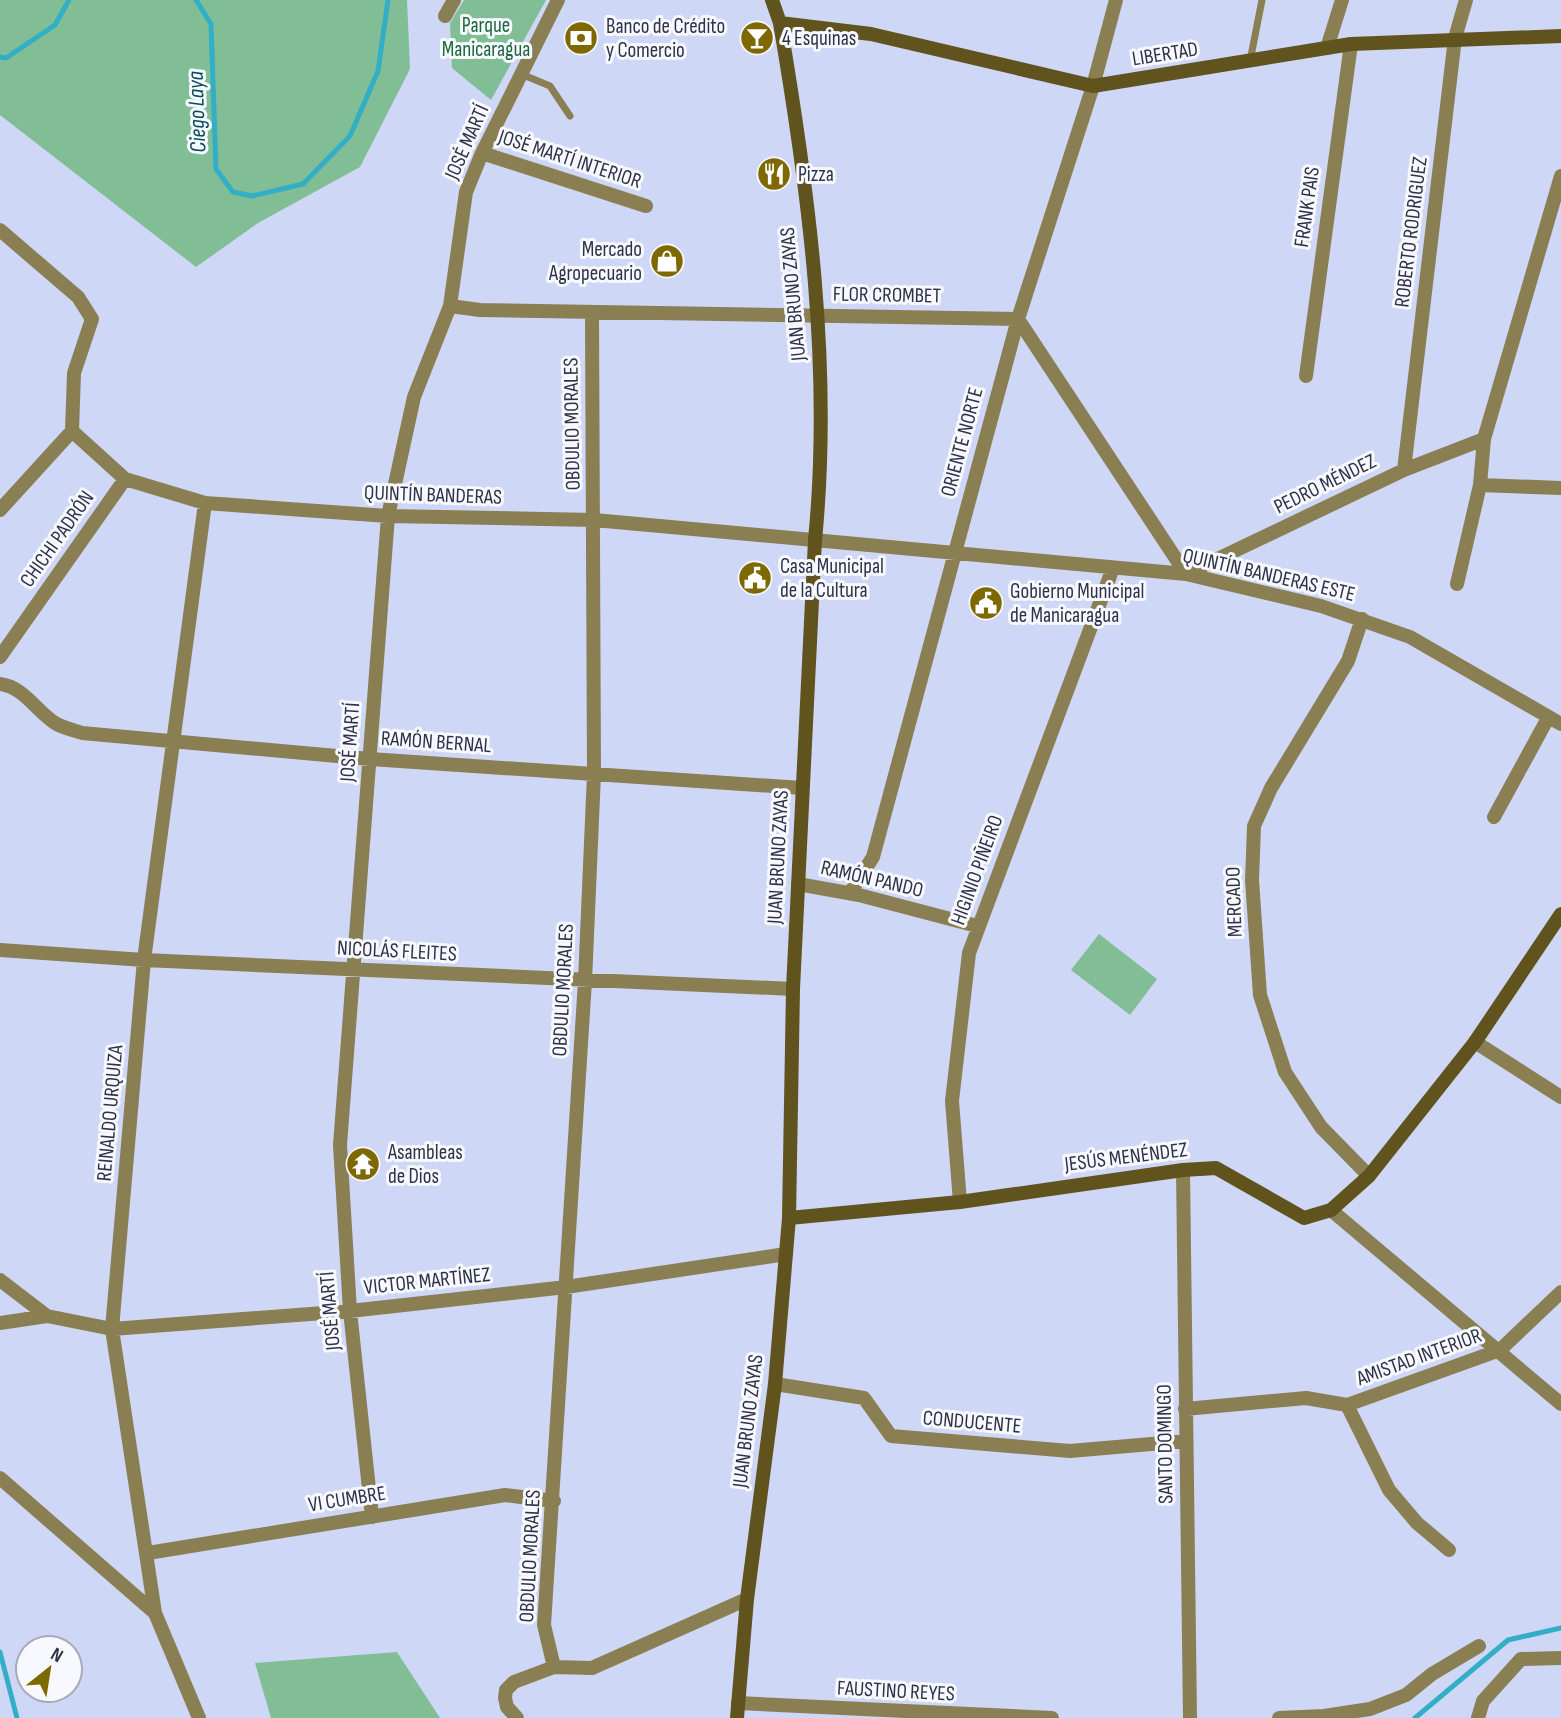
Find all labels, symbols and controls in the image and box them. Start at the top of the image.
park label: Parque Manicaragua [442,13,530,62]
place label: Banco de Crédito y Comercio [606,14,725,63]
bank icon: Banco de Crédito y Comercio [562,19,600,57]
bar icon: 4 Esquinas [738,19,776,57]
place label: 4 Esquinas [782,26,856,51]
street label: LIBERTAD [1130,36,1200,72]
water label: Ciego Laya [182,70,212,153]
street label: JOSÉ MARTÍ [439,101,495,184]
street label: JOSÉ MARTÍ INTERIOR [495,124,645,194]
restaurant icon: Pizza [755,155,793,193]
street label: ROBERTO RODRIGUEZ [1389,155,1433,309]
place label: Pizza [798,162,834,187]
street label: FRANK PAIS [1289,165,1325,249]
street label: JUAN BRUNO ZAYAS [775,226,811,363]
place label: Mercado Agropecuario [548,237,642,286]
shop icon: Mercado Agropecuario [648,242,686,280]
street label: FLOR CROMBET [833,282,942,308]
street label: OBDULIO MORALES [558,357,586,491]
street label: ORIENTE NORTE [935,385,989,499]
street label: PEDRO MÉNDEZ [1270,448,1380,519]
street label: QUINTÍN BANDERAS [364,480,502,510]
street label: CHICHI PADRÓN [15,486,99,592]
street label: QUINTÍN BANDERAS ESTE [1180,543,1358,607]
place label: Casa Municipal de la Cultura [780,554,884,603]
public building icon: Casa Municipal de la Cultura [736,559,774,597]
place label: Gobierno Municipal de Manicaragua [1010,579,1144,628]
public building icon: Gobierno Municipal de Manicaragua [967,584,1005,622]
street label: JOSÉ MARTÍ [335,702,365,783]
street label: RAMÓN BERNAL [380,726,492,758]
street label: JUAN BRUNO ZAYAS [762,789,794,926]
street label: HIGINIO PIÑEIRO [946,812,1008,928]
street label: RAMÓN PANDO [818,855,926,903]
street label: MERCADO [1220,866,1248,938]
street label: OBDULIO MORALES [547,923,579,1057]
street label: NICOLÁS FLEITES [337,935,457,967]
street label: REINALDO URQUIZA [92,1043,128,1182]
street label: JESÚS MENÉNDEZ [1062,1137,1189,1177]
place label: Asambleas de Dios [387,1140,463,1189]
temple icon: Asambleas de Dios [344,1145,382,1183]
street label: VICTOR MARTÍNEZ [363,1262,492,1300]
street label: JOSÉ MARTÍ [314,1270,346,1353]
street label: AMISTAD INTERIOR [1352,1323,1485,1391]
street label: JUAN BRUNO ZAYAS [727,1353,769,1490]
street label: SANTO DOMINGO [1151,1384,1179,1504]
street label: CONDUCENTE [922,1405,1022,1439]
street label: VI CUMBRE [307,1481,387,1517]
street label: OBDULIO MORALES [514,1489,546,1623]
north arrow [14,1634,84,1704]
text: N [47,1643,67,1668]
street label: FAUSTINO REYES [837,1675,955,1707]

